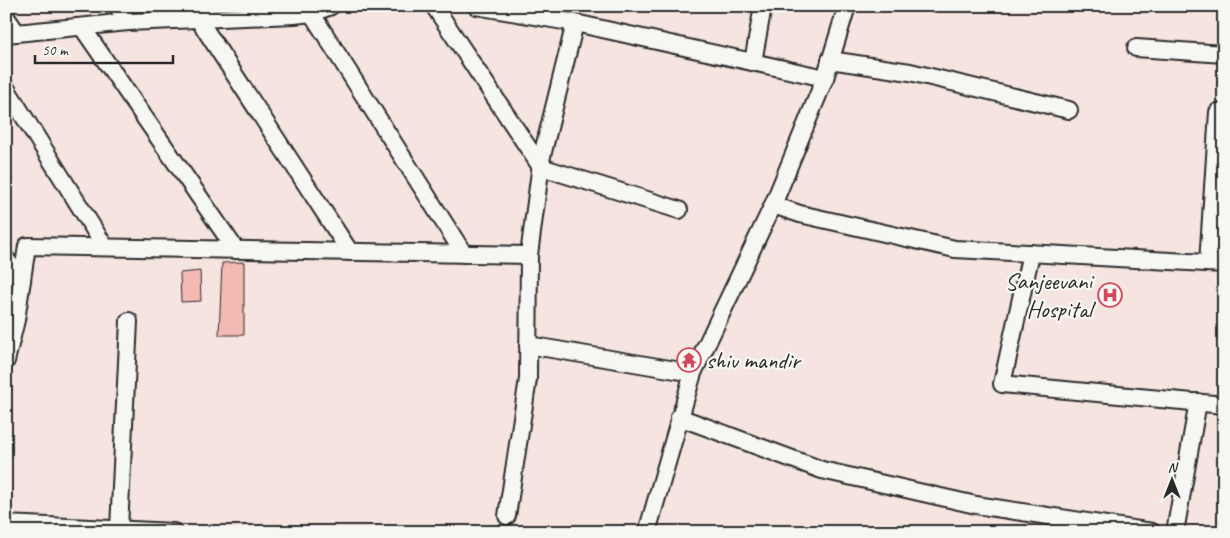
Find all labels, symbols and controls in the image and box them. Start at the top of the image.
scale bar [35,32,172,64]
text: 50 m [42,41,69,60]
place label: Sanjeevani Hospital [1005,266,1096,324]
hospital icon: Sanjeevani Hospital [1097,282,1123,308]
place label: shiv mandir [706,345,802,375]
temple icon: shiv mandir [676,347,702,373]
north arrow [1148,456,1198,506]
text: N [1168,459,1179,476]

